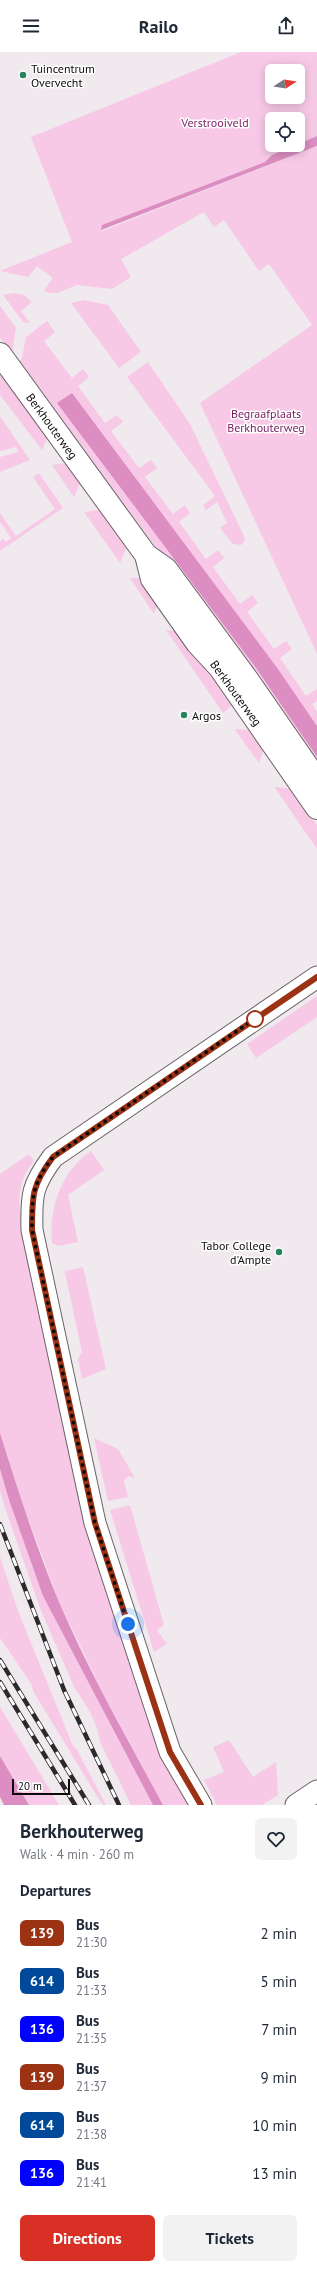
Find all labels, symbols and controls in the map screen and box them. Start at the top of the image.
icon: menu [20,15,42,37]
text: Railo [139,15,178,38]
icon: share [275,15,297,37]
place label: Tuincentrum Overvecht [31,61,95,90]
north arrow [265,64,305,104]
map controls [265,64,305,152]
marker: Tuincentrum Overvecht [18,70,28,80]
button: locate [265,112,305,152]
park label: Verstrooiveld [180,115,249,130]
street label: Berkhouterweg [23,390,81,462]
park label: Begraafplaats Berkhouterweg [227,406,305,435]
street label: Berkhouterweg [207,657,265,729]
place label: Argos [192,708,221,723]
marker: Argos [179,710,189,720]
unlabelled marker [246,1010,264,1028]
place label: Tabor College d'Ampte [201,1238,271,1267]
marker: Tabor College d'Ampte [274,1247,284,1257]
your location [118,1614,138,1634]
scale bar [12,1777,70,1796]
text: 20 m [18,1779,42,1793]
button: heart [255,1818,297,1860]
text: Berkhouterweg [20,1819,144,1843]
text: Walk · 4 min · 260 m [20,1846,134,1863]
text: Departures [20,1881,91,1900]
text: Bus [76,1915,99,1934]
text: 139 [30,1924,54,1942]
text: 2 min [260,1924,297,1943]
text: 21:30 [76,1934,107,1951]
text: Bus [76,1963,99,1982]
text: 614 [30,1972,54,1990]
text: 5 min [260,1972,297,1991]
text: 21:33 [76,1982,107,1999]
text: Bus [76,2011,99,2030]
text: 136 [30,2020,54,2038]
text: 7 min [261,2020,297,2039]
text: 21:35 [76,2030,107,2047]
text: Bus [76,2059,99,2078]
text: 139 [30,2068,54,2086]
text: 9 min [260,2068,297,2087]
text: 21:37 [76,2078,107,2095]
text: Bus [76,2107,99,2126]
text: 614 [30,2116,54,2134]
text: 10 min [252,2116,297,2135]
text: 21:38 [76,2126,107,2143]
text: Bus [76,2155,99,2174]
text: 136 [30,2164,54,2182]
text: 13 min [252,2164,297,2183]
text: 21:41 [76,2174,107,2191]
button: Directions [20,2215,155,2261]
button: Tickets [163,2215,297,2261]

